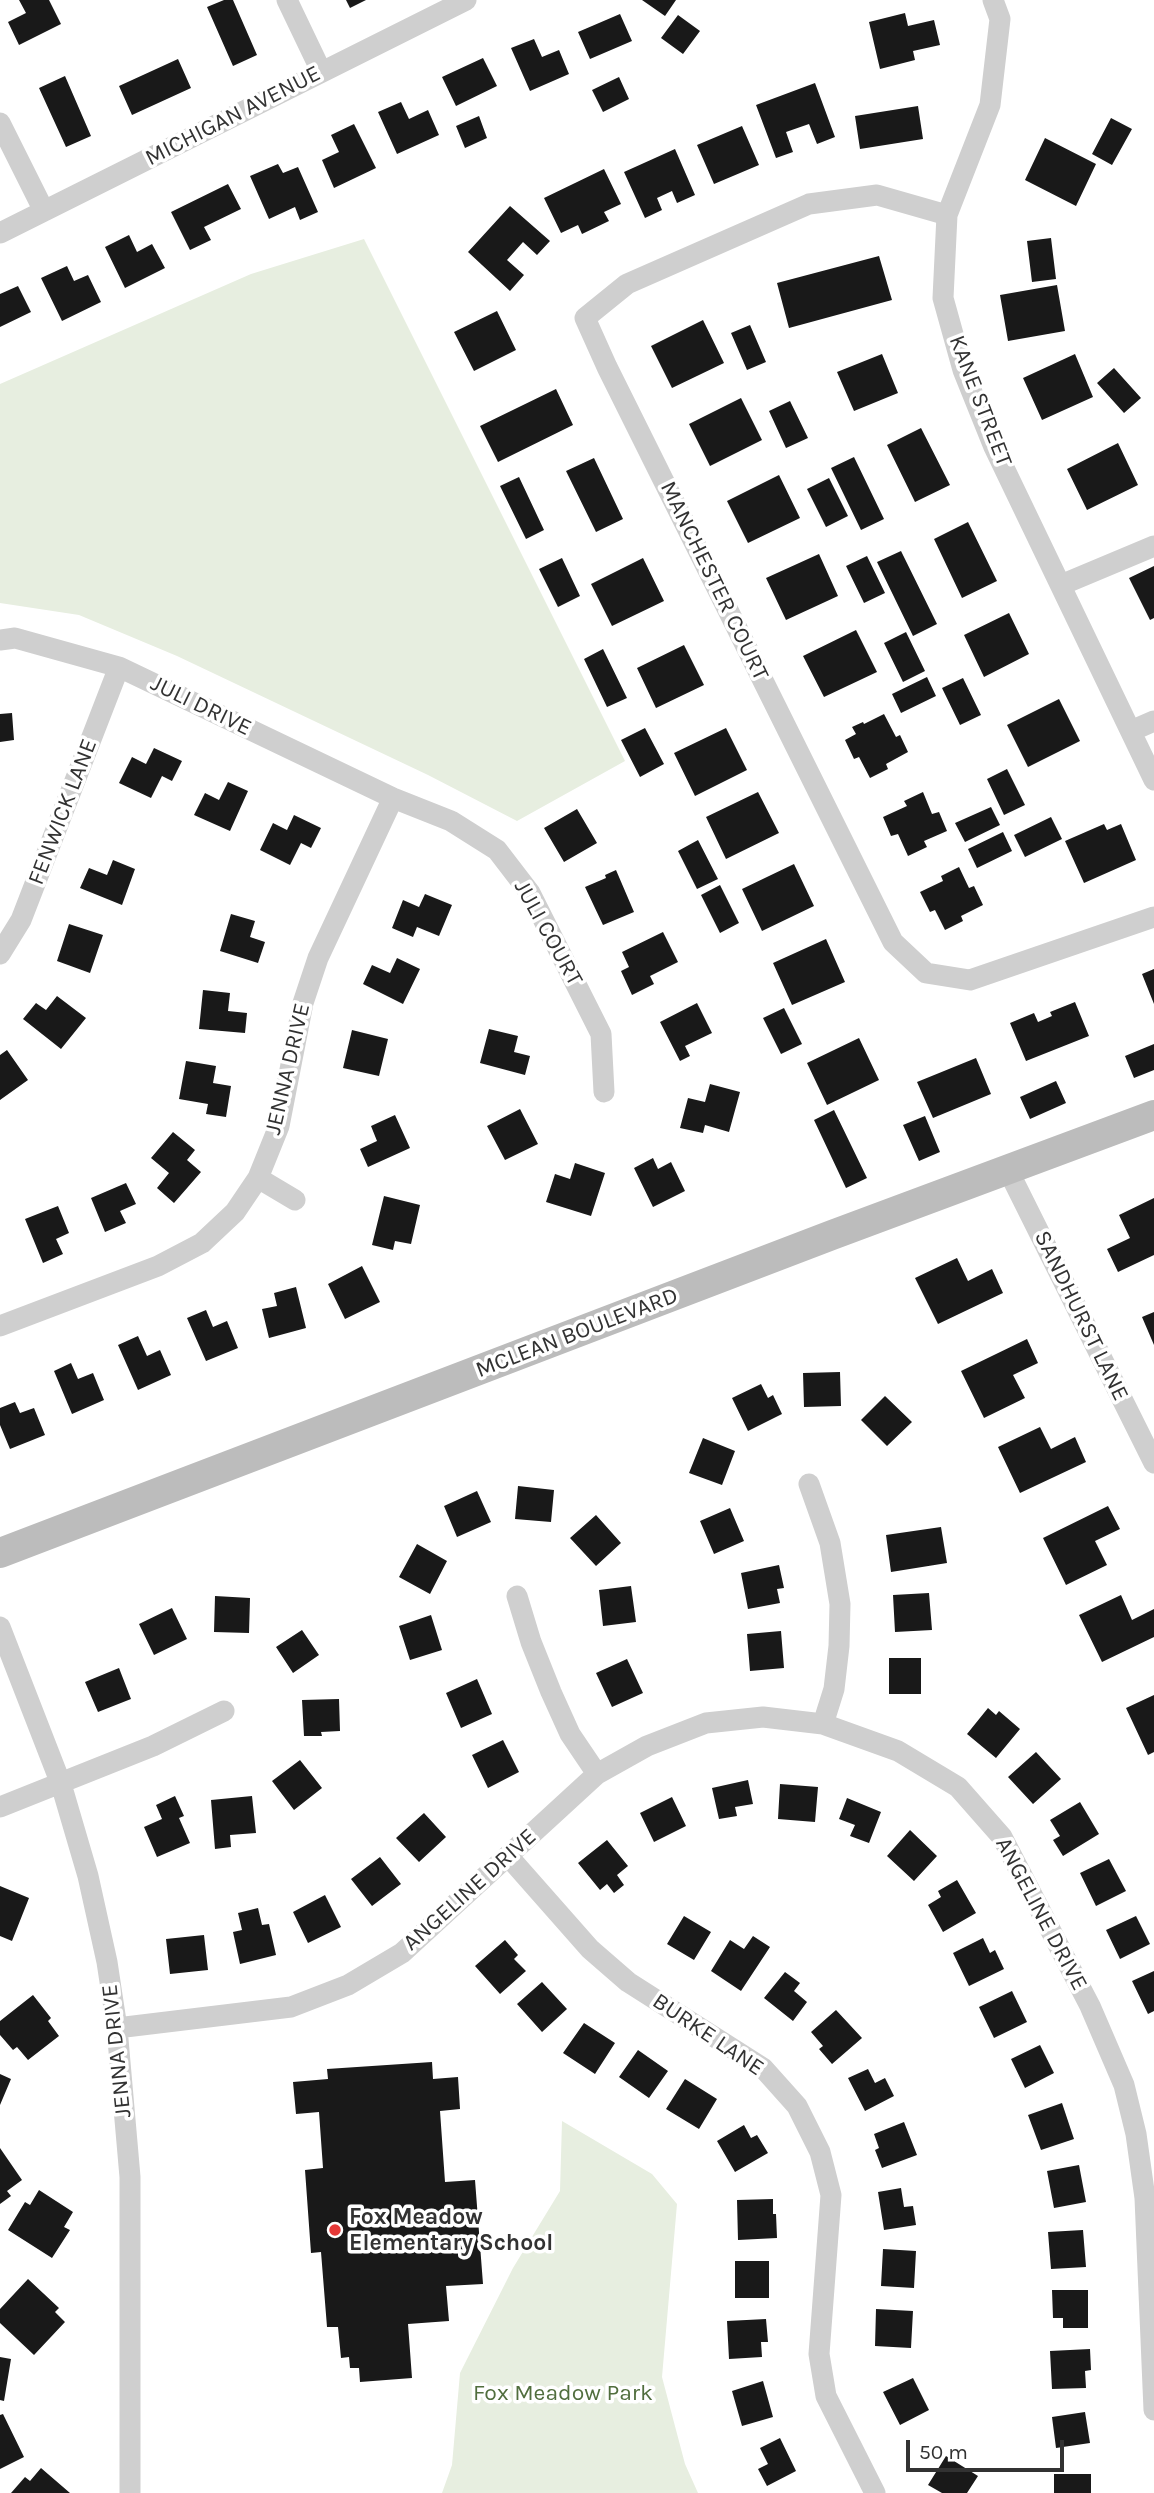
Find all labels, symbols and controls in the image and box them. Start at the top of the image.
street label: MICHIGAN AVENUE [141,60,325,172]
street label: KANE STREET [942,332,1018,470]
street label: MANCHESTER COURT [654,477,774,685]
street label: JULI DRIVE [146,670,256,742]
street label: FENWICK LANE [23,735,103,889]
street label: JULI COURT [508,875,588,991]
street label: JENNA DRIVE [259,1001,317,1137]
street label: SANDHURST LANE [1028,1226,1134,1406]
street label: MCLEAN BOULEVARD [472,1282,682,1384]
street label: ANGELINE DRIVE [398,1823,542,1957]
street label: ANGELINE DRIVE [989,1833,1093,1995]
street label: JENNA DRIVE [96,1983,138,2119]
street label: BURKE LANE [647,1988,769,2082]
place label: Fox Meadow Elementary School [349,2203,553,2257]
marker: Fox Meadow Elementary School [327,2222,343,2238]
park label: Fox Meadow Park [473,2379,653,2407]
scale bar [909,2426,1066,2470]
text: 50 m [919,2440,968,2464]

